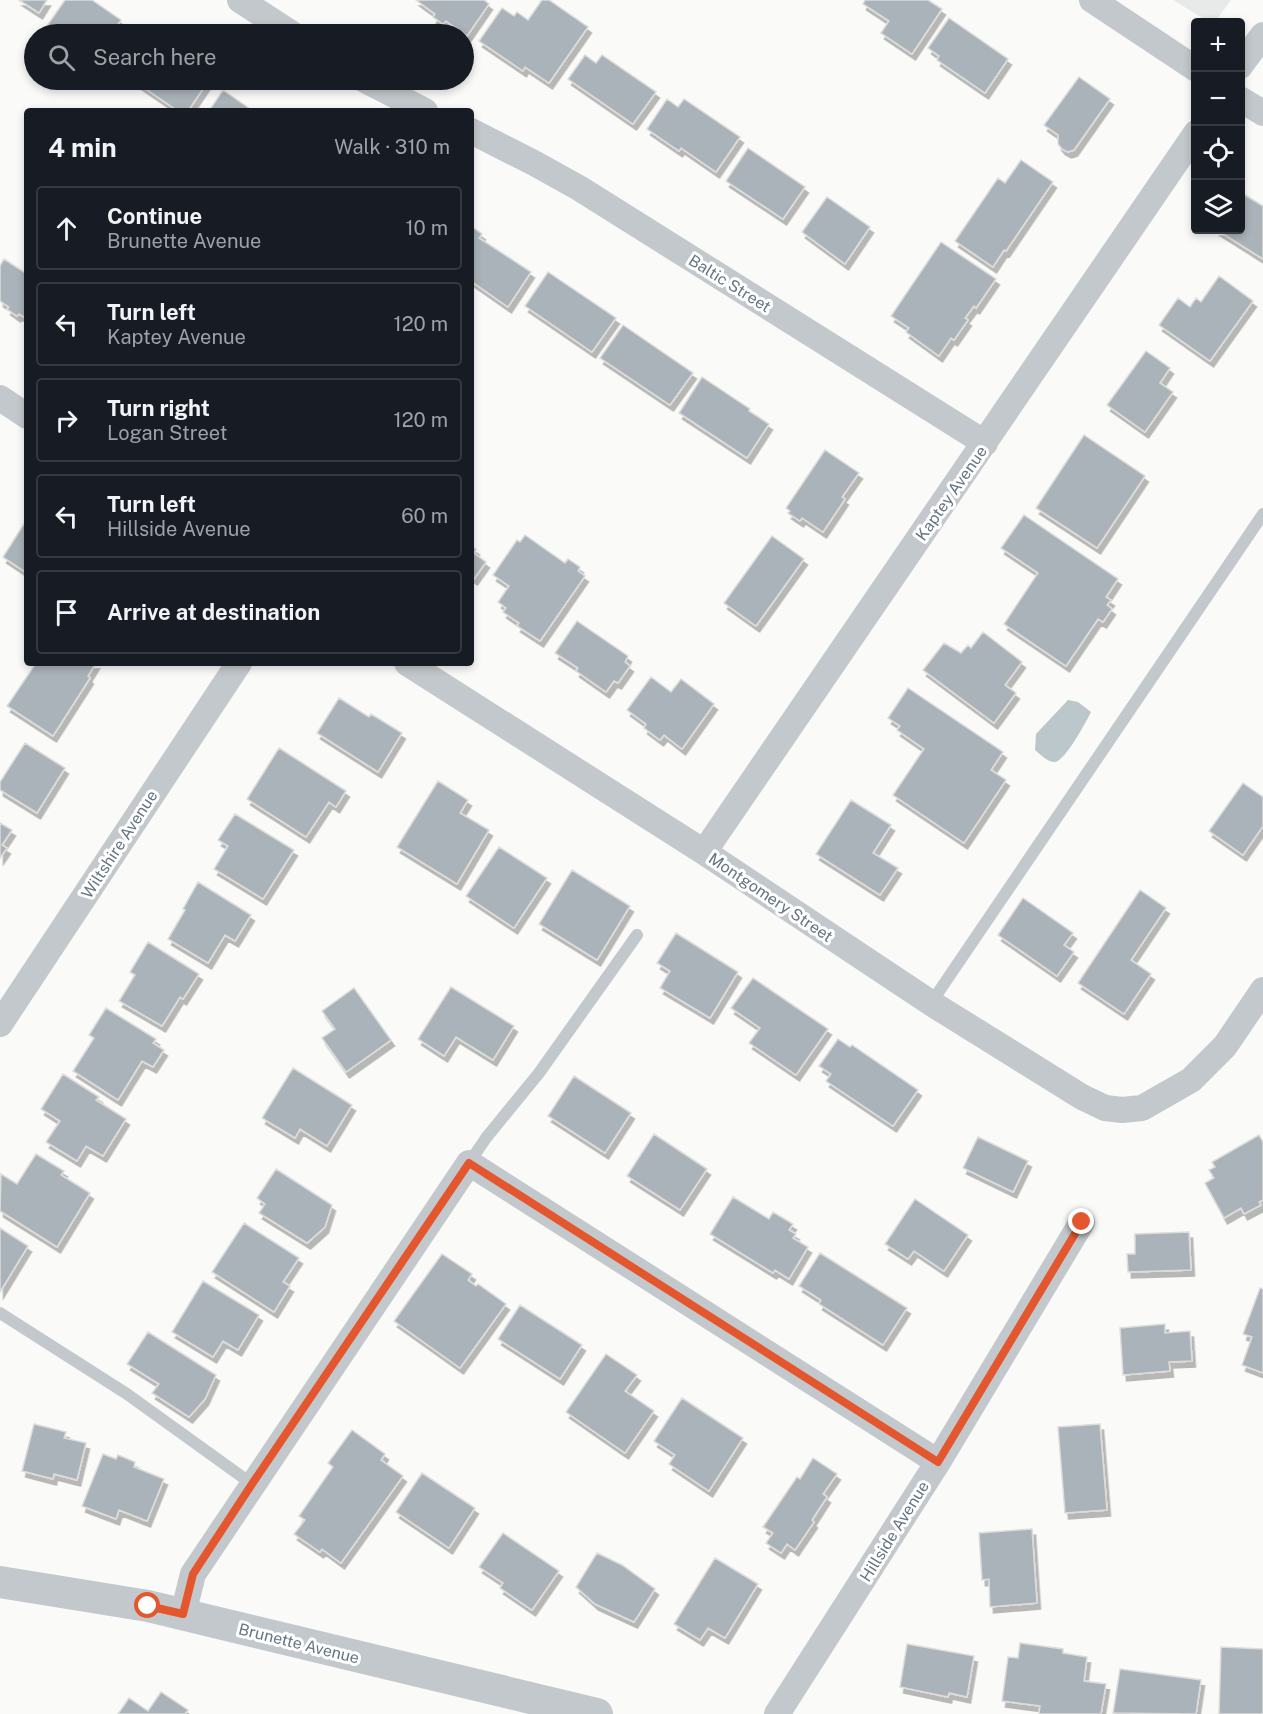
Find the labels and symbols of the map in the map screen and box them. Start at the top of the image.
street label: Baltic Street [685,251,774,316]
street label: Kaptey Avenue [912,442,991,544]
street label: Wiltshire Avenue [77,787,161,902]
street label: Montgomery Street [705,849,836,946]
route end [1068,1208,1094,1234]
street label: Hillside Avenue [856,1477,933,1585]
route start [134,1592,160,1618]
street label: Brunette Avenue [237,1619,361,1668]

